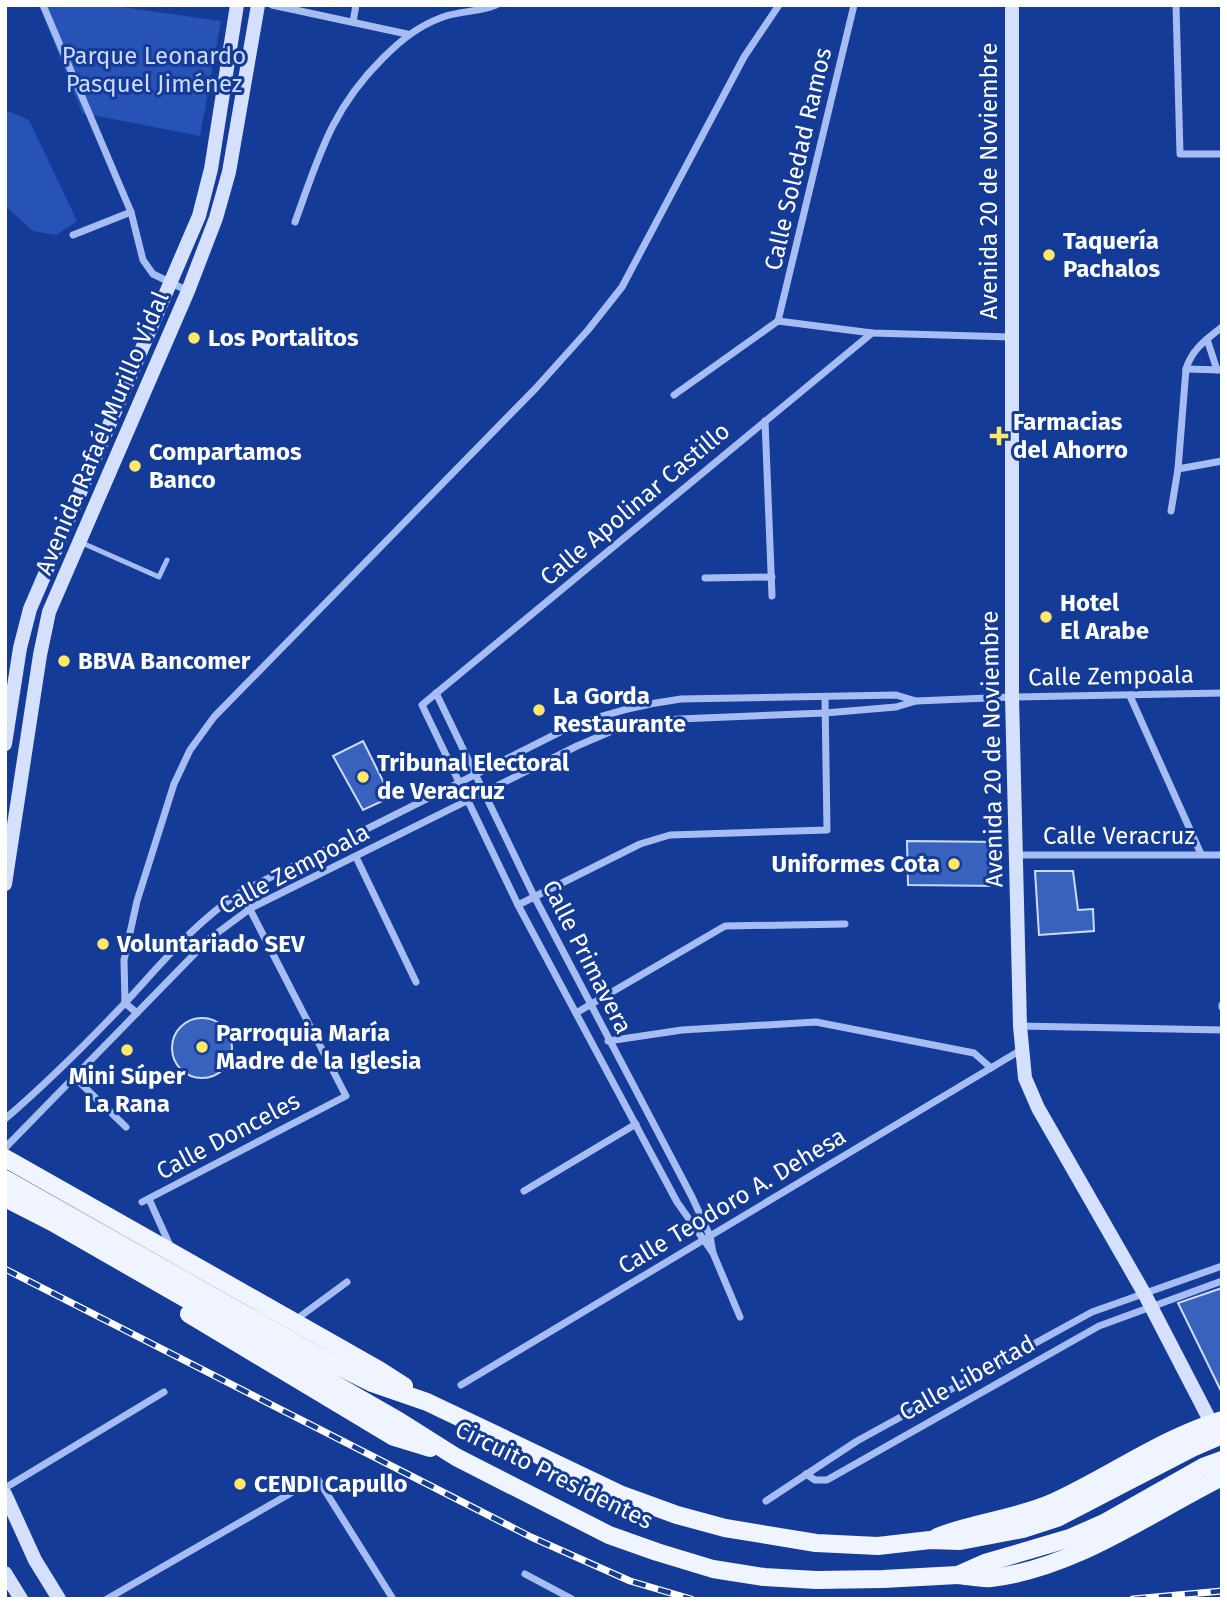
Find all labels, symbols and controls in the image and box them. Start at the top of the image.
park label: Parque Leonardo Pasquel Jiménez [62,42,246,98]
street label: Avenida 20 de Noviembre [975,43,1003,319]
street label: Calle Soledad Ramos [759,45,837,273]
place label: Taquería Pachalos [1063,227,1161,283]
marker: Taquería Pachalos [1041,247,1057,263]
street label: Avenida Rafaél Murillo Vidal [30,287,174,579]
place label: Los Portalitos [208,324,359,352]
marker: Los Portalitos [186,330,202,346]
place label: Farmacias del Ahorro [1013,408,1128,464]
street label: Calle Apolinar Castillo [535,417,735,591]
marker: Farmacias del Ahorro [991,428,1007,444]
place label: Compartamos Banco [149,438,302,494]
marker: Compartamos Banco [127,458,143,474]
place label: Hotel El Arabe [1060,589,1149,645]
marker: Hotel El Arabe [1038,609,1054,625]
street label: Avenida 20 de Noviembre [976,610,1008,888]
place label: BBVA Bancomer [78,647,251,675]
marker: BBVA Bancomer [56,653,72,669]
street label: Calle Zempoala [1028,661,1194,691]
place label: La Gorda Restaurante [553,682,686,738]
marker: La Gorda Restaurante [531,702,547,718]
place label: Tribunal Electoral de Veracruz [377,749,570,805]
marker: Tribunal Electoral de Veracruz [355,769,371,785]
street label: Calle Zempoala [214,818,374,920]
street label: Calle Veracruz [1043,822,1195,850]
place label: Uniformes Cota [772,850,940,878]
marker: Uniformes Cota [946,856,962,872]
street label: Calle Primavera [536,876,638,1038]
place label: Voluntariado SEV [116,930,306,958]
marker: Voluntariado SEV [95,936,111,952]
place label: Parroquia María Madre de la Iglesia [216,1019,421,1075]
marker: Parroquia María Madre de la Iglesia [194,1039,210,1055]
marker: Mini Súper La Rana [119,1042,135,1058]
place label: Mini Súper La Rana [69,1062,186,1118]
street label: Calle Donceles [152,1086,304,1186]
street label: Calle Teodoro A. Dehesa [613,1122,851,1280]
street label: Calle Libertad [894,1329,1040,1427]
street label: Circuito Presidentes [451,1415,657,1535]
place label: CENDI Capullo [254,1470,408,1498]
marker: CENDI Capullo [232,1476,248,1492]

